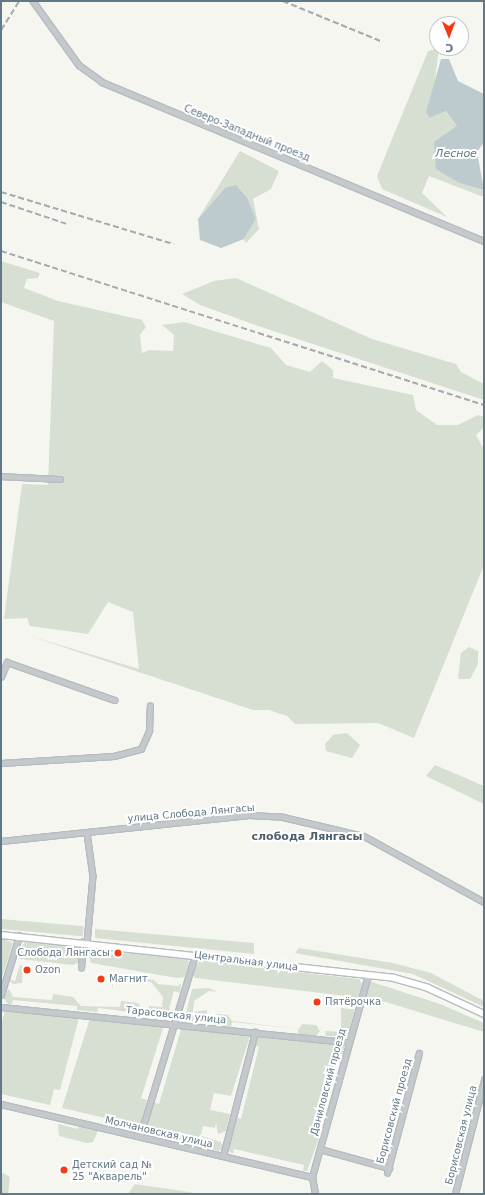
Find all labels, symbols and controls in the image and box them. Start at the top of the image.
north arrow [429,16,469,56]
text: С [445,41,453,54]
street label: Северо-Западный проезд [182,102,312,164]
water label: Лесное [435,147,477,161]
street label: улица Слобода Лянгасы [127,801,255,825]
district label: слобода Лянгасы [252,830,362,844]
place label: Слобода Лянгасы [17,947,110,959]
marker: Слобода Лянгасы [113,948,123,958]
street label: Центральная улица [193,949,299,973]
place label: Ozon [35,964,61,976]
marker: Ozon [22,965,32,975]
place label: Магнит [109,973,148,985]
marker: Магнит [96,974,106,984]
place label: Пятёрочка [325,996,381,1008]
marker: Пятёрочка [312,997,322,1007]
street label: Тарасовская улица [125,1004,227,1026]
street label: Даниловский проезд [308,1027,348,1137]
street label: Борисовский проезд [374,1057,414,1165]
street label: Борисовская улица [443,1084,479,1186]
street label: Молчановская улица [104,1114,214,1150]
place label: Детский сад № 25 "Акварель" [72,1158,152,1182]
marker: Детский сад № 25 "Акварель" [59,1165,69,1175]

